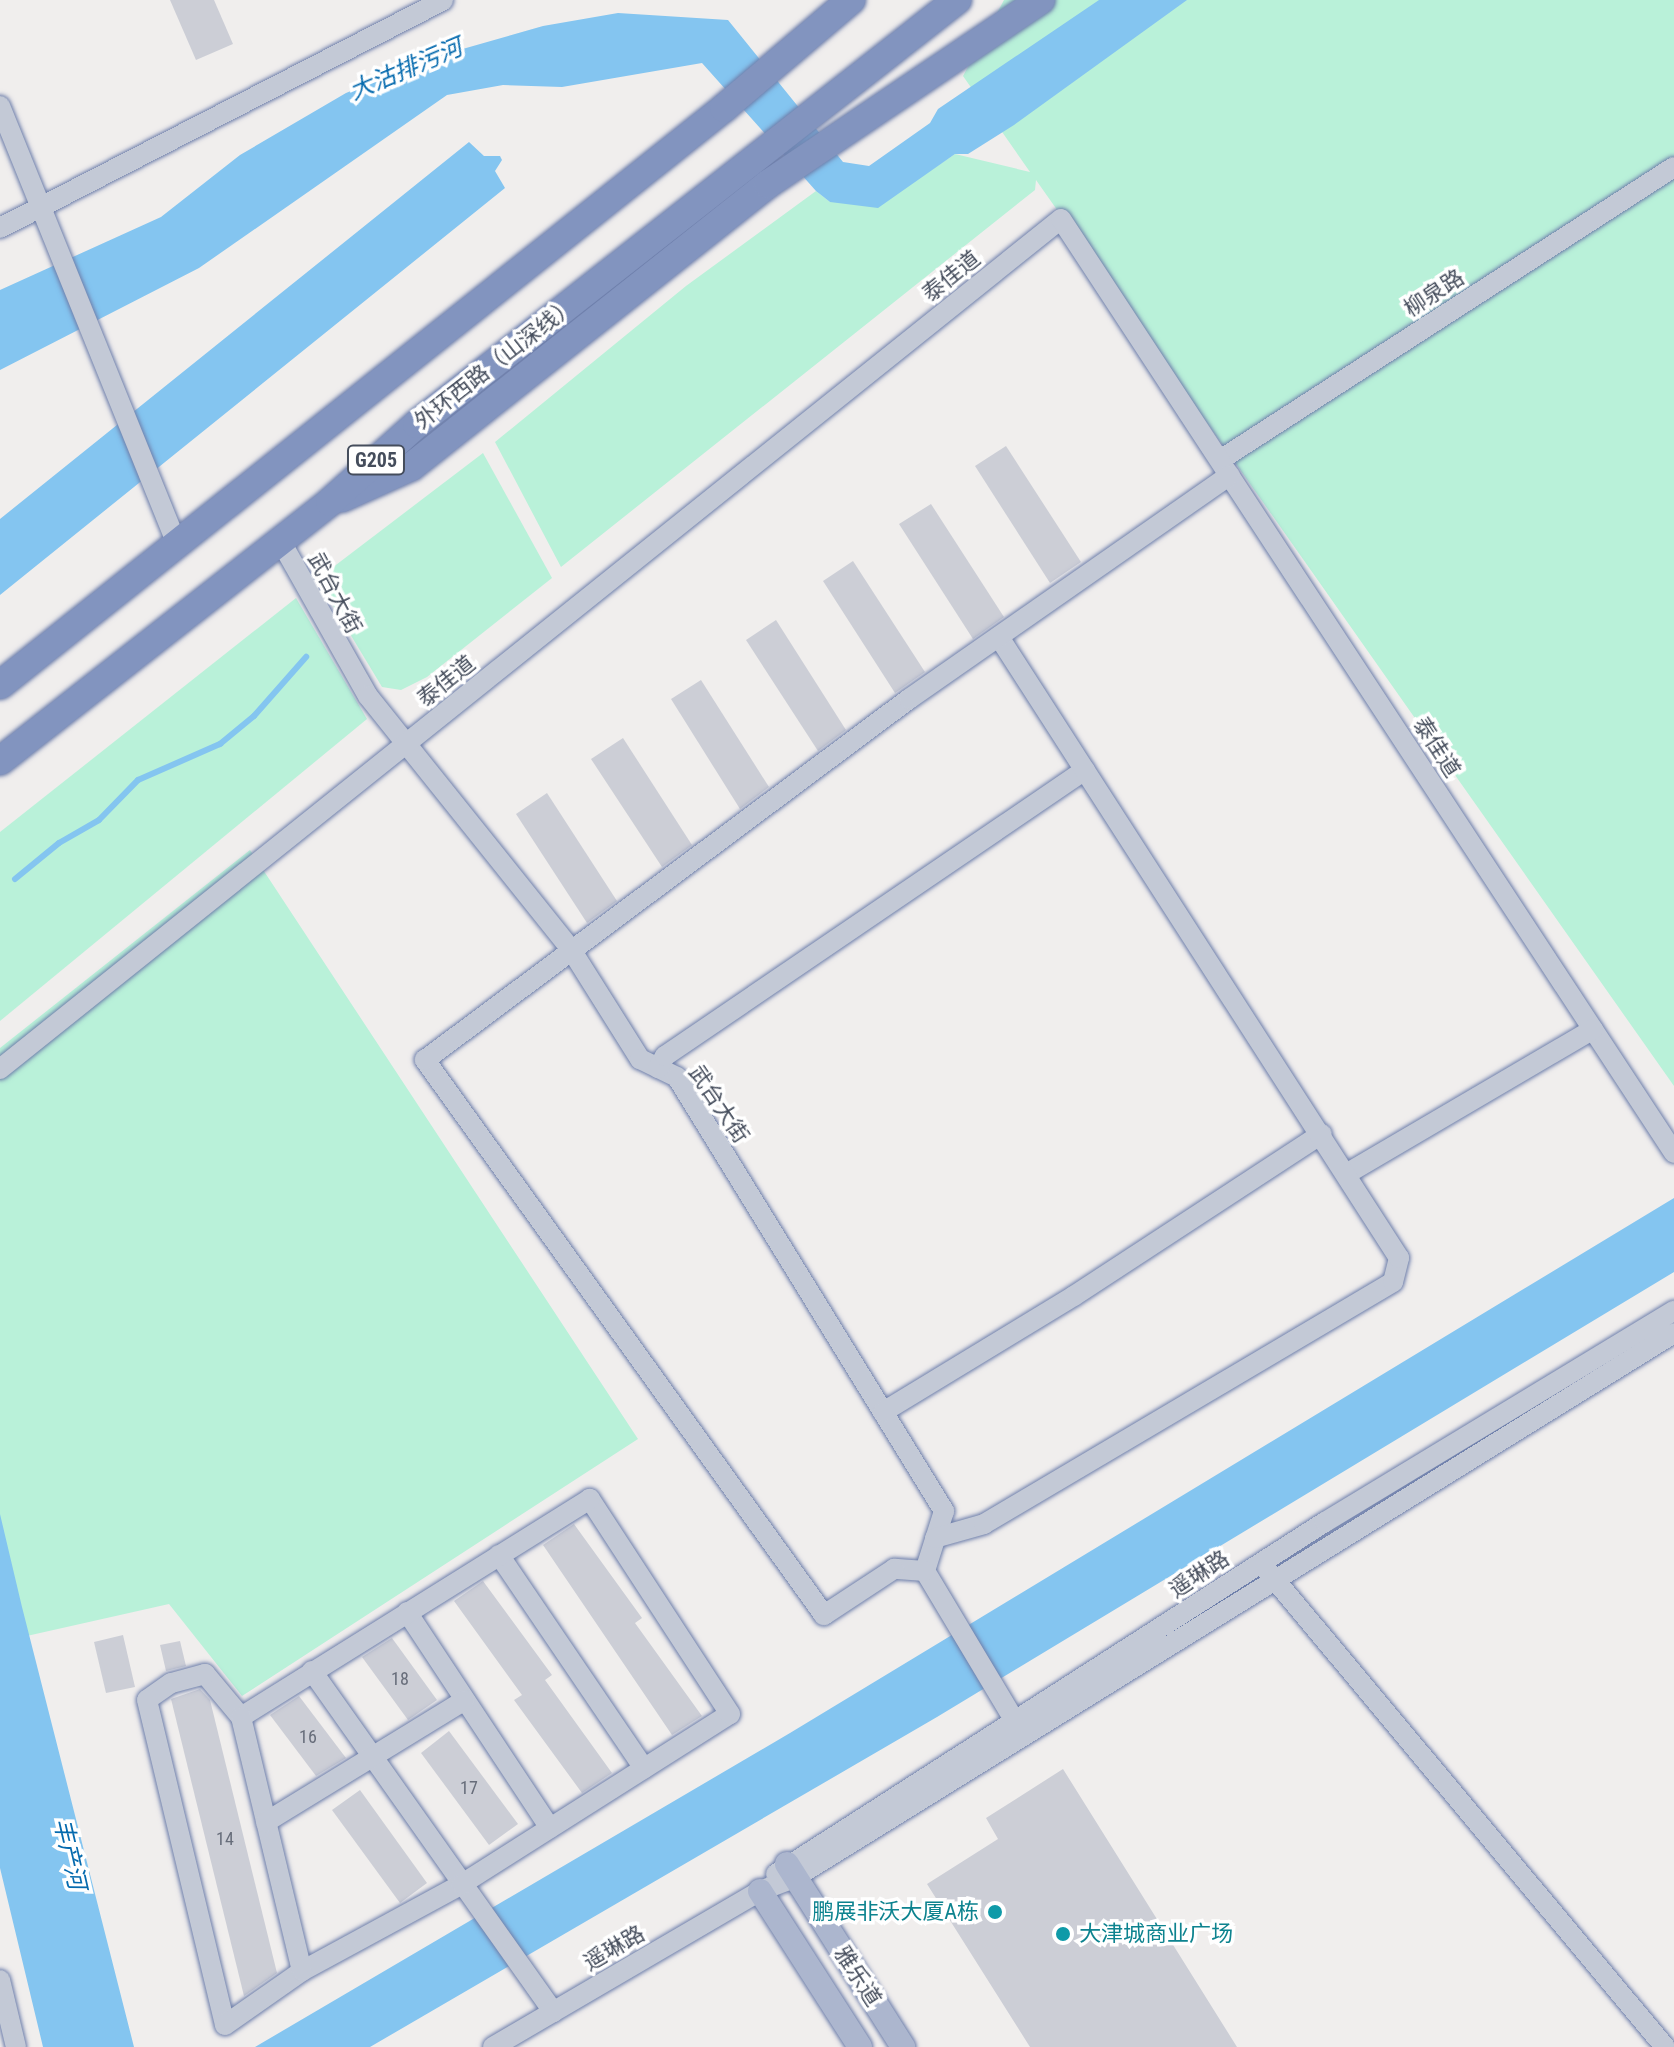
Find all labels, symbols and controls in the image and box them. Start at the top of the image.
water label: 大沽排污河 [345,33,467,107]
street label: 泰佳道 [917,245,985,307]
street label: 柳泉路 [1399,264,1469,322]
street label: 外环西路（山深线） [409,292,581,434]
road number: G205 [346,444,406,476]
street label: 武台大街 [303,548,367,638]
street label: 泰佳道 [412,650,480,712]
street label: 泰佳道 [1408,712,1466,782]
street label: 武台大街 [683,1060,755,1148]
street label: 遥琳路 [1164,1545,1234,1603]
house number: 18 [391,1668,409,1690]
house number: 16 [299,1726,317,1748]
house number: 17 [460,1777,478,1799]
water label: 丰产河 [47,1816,91,1892]
house number: 14 [216,1828,234,1850]
place label: 鹏展非沃大厦A栋 [812,1899,979,1925]
marker: 鹏展非沃大厦A栋 [986,1903,1004,1921]
street label: 遥琳路 [579,1920,649,1976]
place label: 大津城商业广场 [1079,1921,1233,1947]
marker: 大津城商业广场 [1054,1925,1072,1943]
street label: 雅乐道 [829,1941,887,2011]

